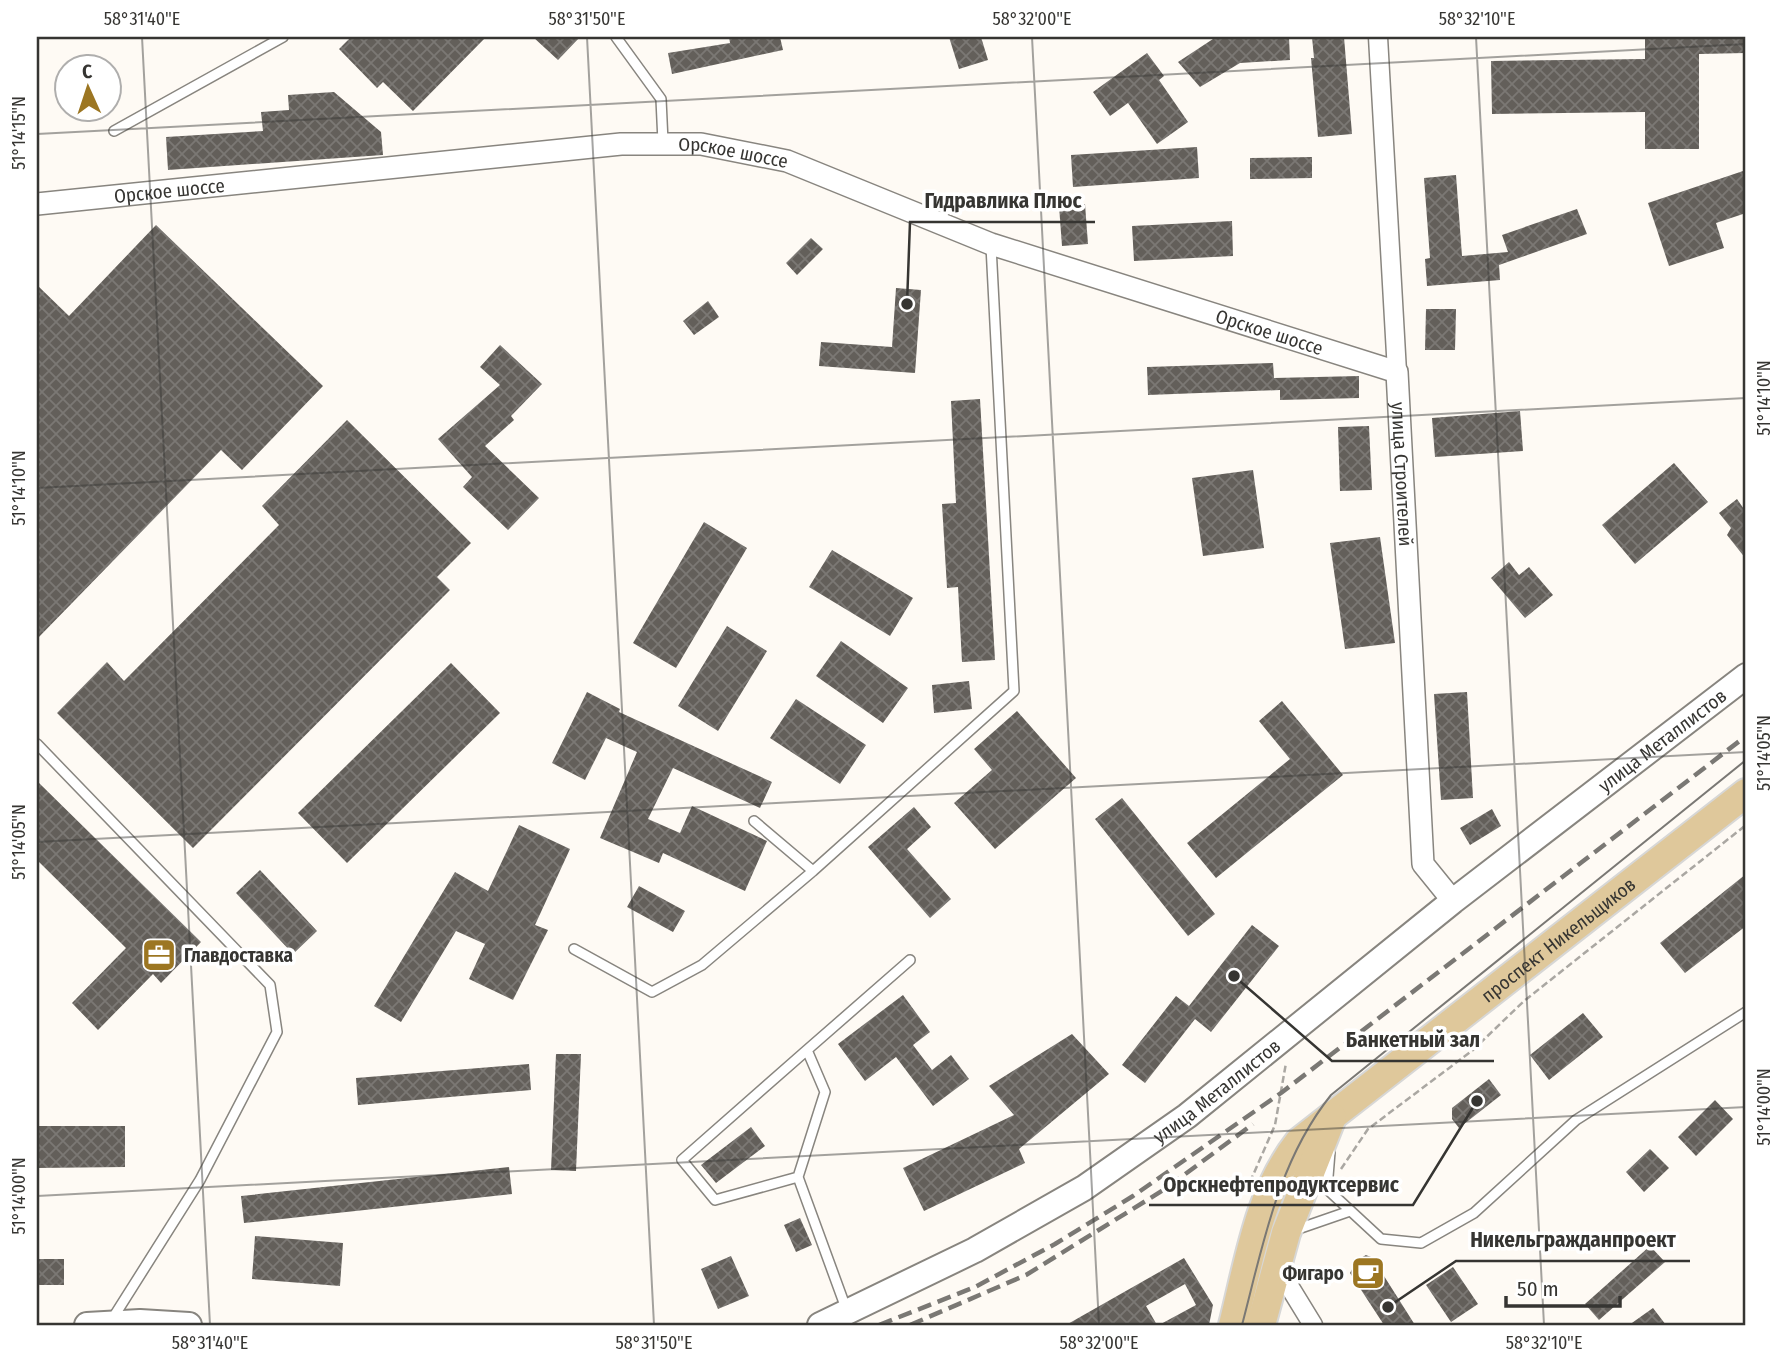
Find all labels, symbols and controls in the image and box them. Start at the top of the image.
text: 58°31'40"E [104,8,180,30]
text: 58°31'50"E [549,8,625,30]
text: 58°32'00"E [993,8,1071,30]
text: 58°32'10"E [1439,8,1515,30]
north arrow [52,52,122,122]
text: С [82,60,93,83]
text: 51°14'15"N [8,96,30,170]
street label: Орское шоссе [678,133,790,173]
street label: Орское шоссе [113,174,226,208]
callout: Гидравлика Плюс [910,180,1095,222]
text: Гидравлика Плюс [924,188,1082,214]
street label: Орское шоссе [1213,305,1326,360]
text: 51°14'10"N [1753,360,1775,436]
street label: улица Строителей [1387,401,1417,547]
text: 51°14'10"N [8,450,30,526]
street label: улица Металлистов [1594,684,1731,797]
text: 51°14'05"N [1753,715,1775,791]
text: 51°14'05"N [8,804,30,880]
street label: проспект Никельщиков [1477,873,1640,1007]
office icon: Главдоставка [140,936,178,974]
place label: Главдоставка [184,944,293,967]
callout: Банкетный зал [1332,1019,1494,1061]
text: Банкетный зал [1346,1027,1480,1053]
street label: улица Металлистов [1149,1034,1285,1148]
text: 51°14'00"N [1753,1068,1775,1146]
text: 51°14'00"N [8,1157,30,1235]
callout: Орскнефтепродуктсервис [1149,1163,1413,1205]
text: Орскнефтепродуктсервис [1163,1172,1400,1198]
callout: Никельгражданпроект [1456,1219,1690,1261]
text: Никельгражданпроект [1470,1227,1677,1253]
cafe icon: Фигаро [1349,1254,1387,1292]
place label: Фигаро [1282,1262,1344,1285]
scale bar [1506,1264,1620,1308]
text: 50 m [1517,1276,1559,1302]
text: 58°31'40"E [172,1332,248,1354]
text: 58°31'50"E [616,1332,692,1354]
text: 58°32'00"E [1060,1332,1138,1354]
text: 58°32'10"E [1506,1332,1582,1354]

